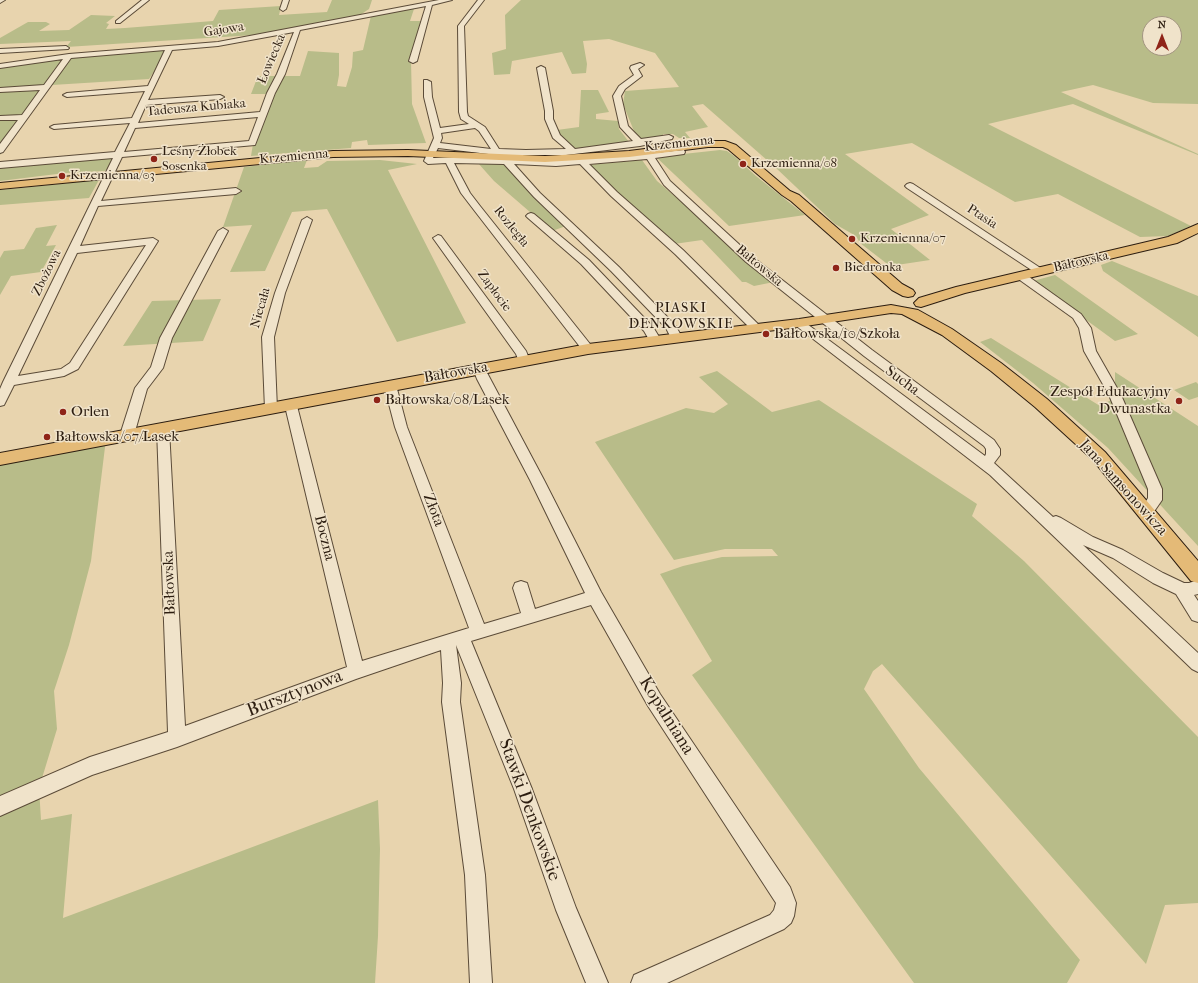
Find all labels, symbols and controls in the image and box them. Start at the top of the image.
north arrow [1142,16,1182,56]
text: N [1158,18,1166,31]
street label: Gajowa [203,19,245,41]
street label: Łowiecka [255,32,289,86]
street label: Tadeusza Kubiaka [146,96,246,120]
street label: Krzemienna [644,133,714,155]
place label: Leśny Żłobek Sosenka [162,144,237,175]
street label: Krzemienna [259,146,329,168]
marker: Leśny Żłobek Sosenka [149,154,159,164]
place label: Krzemienna/08 [751,156,837,172]
marker: Krzemienna/08 [738,159,748,169]
place label: Krzemienna/03 [70,168,155,184]
marker: Krzemienna/03 [57,171,67,181]
street label: Ptasia [964,201,1000,233]
street label: Rozległa [490,203,532,251]
place label: Krzemienna/07 [860,231,946,247]
marker: Krzemienna/07 [847,234,857,244]
street label: Bałtowska [732,242,786,290]
street label: Zbożowa [29,247,65,299]
street label: Bałtowska [1052,248,1110,276]
place label: Biedronka [844,260,902,276]
marker: Biedronka [831,263,841,273]
street label: Zapłocie [474,267,514,315]
street label: Niecała [248,286,274,330]
district label: PIASKI DENKOWSKIE [628,301,734,334]
place label: Bałtowska/10/Szkoła [774,325,900,343]
marker: Bałtowska/10/Szkoła [761,329,771,339]
street label: Bałtowska [423,359,489,387]
street label: Sucha [881,362,923,400]
place label: Zespół Edukacyjny Dwunastka [1050,383,1171,418]
place label: Bałtowska/08/Lasek [385,391,510,409]
marker: Bałtowska/08/Lasek [372,395,382,405]
marker: Zespół Edukacyjny Dwunastka [1174,396,1184,406]
place label: Orlen [71,403,109,421]
marker: Orlen [58,407,68,417]
place label: Bałtowska/07/Lasek [55,428,179,446]
marker: Bałtowska/07/Lasek [42,432,52,442]
street label: Jana Samsonowicza [1075,436,1171,540]
street label: Złota [419,491,447,529]
street label: Boczna [310,513,338,563]
street label: Bałtowska [160,550,180,616]
street label: Bursztynowa [244,666,346,722]
street label: Kopalniana [634,673,698,759]
street label: Stawki Denkowskie [493,736,565,884]

